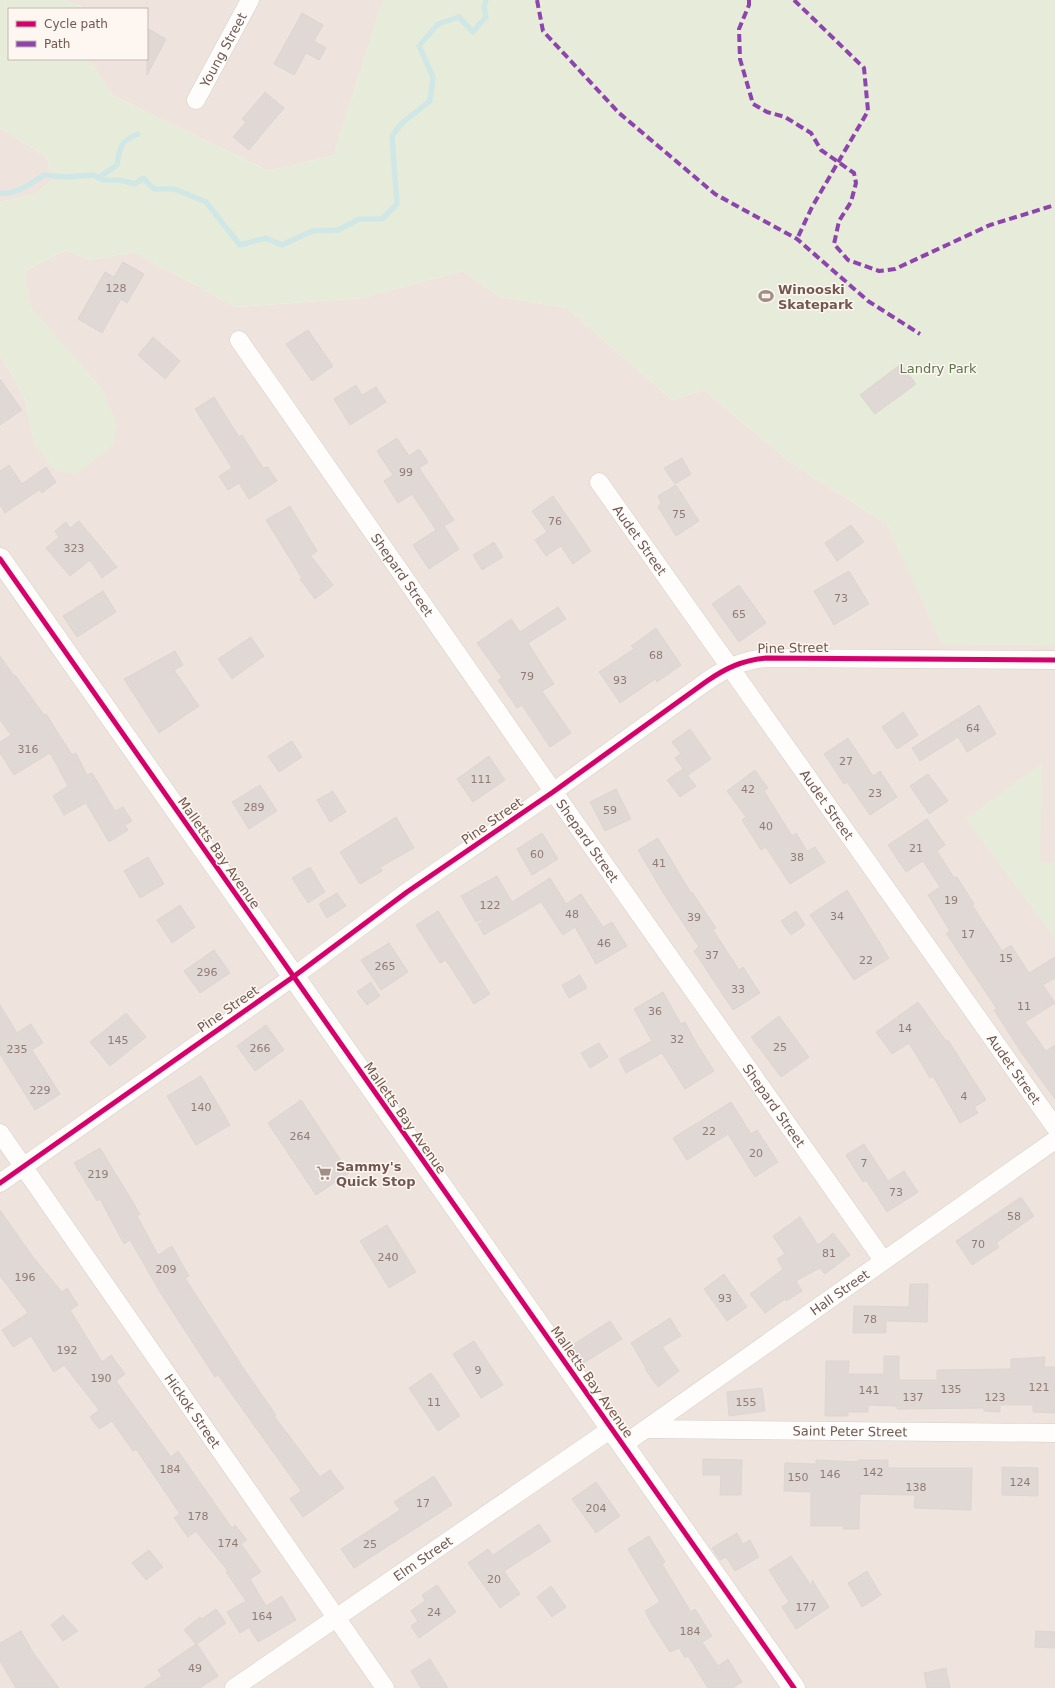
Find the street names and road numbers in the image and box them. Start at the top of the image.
street label: Young Street [196,10,249,91]
street label: Audet Street [610,502,670,578]
street label: Shepard Street [368,530,436,619]
street label: Pine Street [757,640,829,656]
street label: Audet Street [797,767,857,842]
street label: Malletts Bay Avenue [175,794,263,912]
street label: Pine Street [459,794,525,848]
street label: Shepard Street [553,796,622,885]
street label: Pine Street [195,982,261,1036]
street label: Audet Street [984,1031,1044,1107]
street label: Malletts Bay Avenue [361,1059,449,1177]
street label: Shepard Street [740,1061,808,1150]
street label: Hall Street [807,1266,872,1318]
street label: Malletts Bay Avenue [548,1323,636,1441]
street label: Hickok Street [162,1371,224,1451]
street label: Saint Peter Street [792,1423,908,1439]
street label: Elm Street [390,1533,455,1584]

